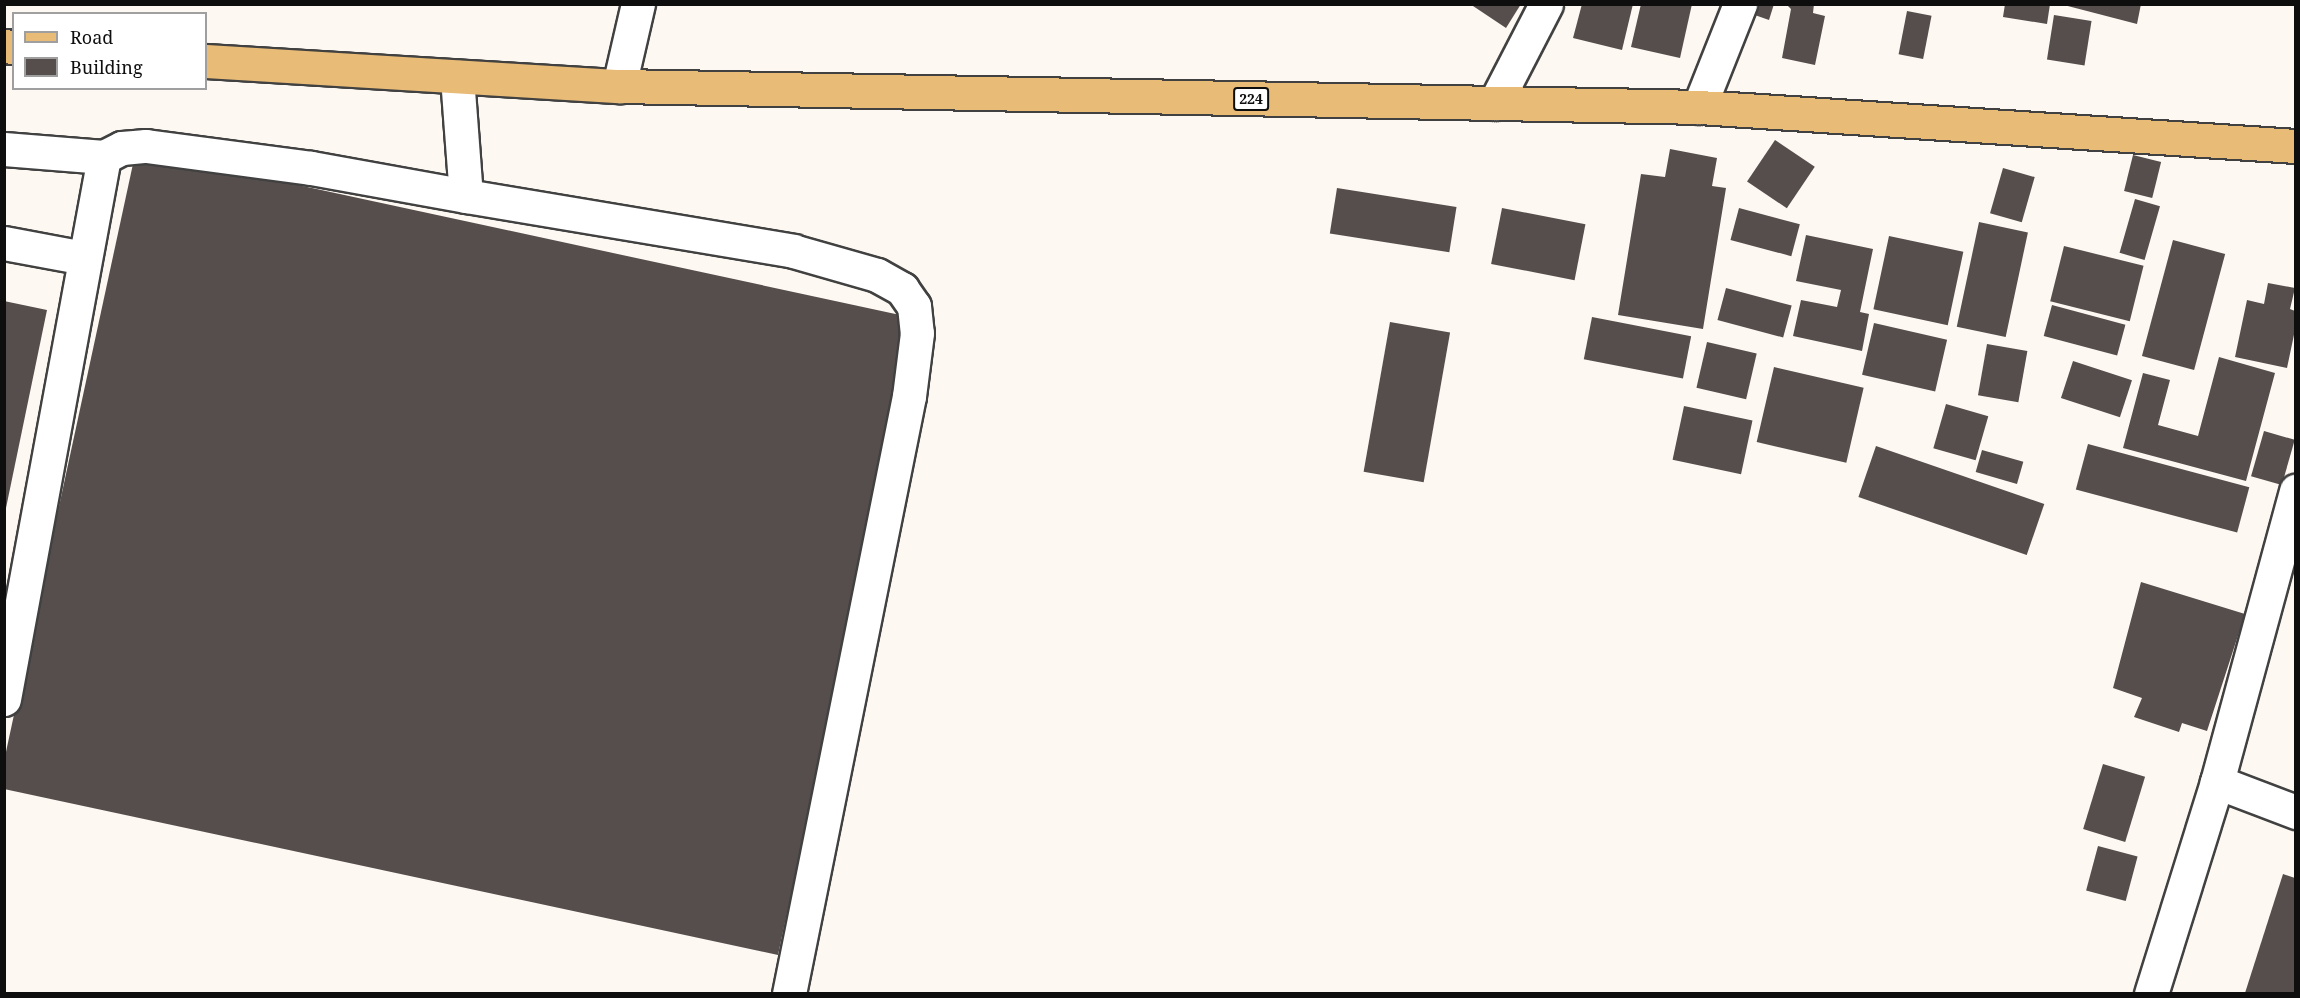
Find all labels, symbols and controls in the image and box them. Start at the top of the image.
legend [12,12,207,90]
text: Road [70,25,113,49]
text: Building [70,55,143,79]
road number: 224 [1233,88,1269,110]

